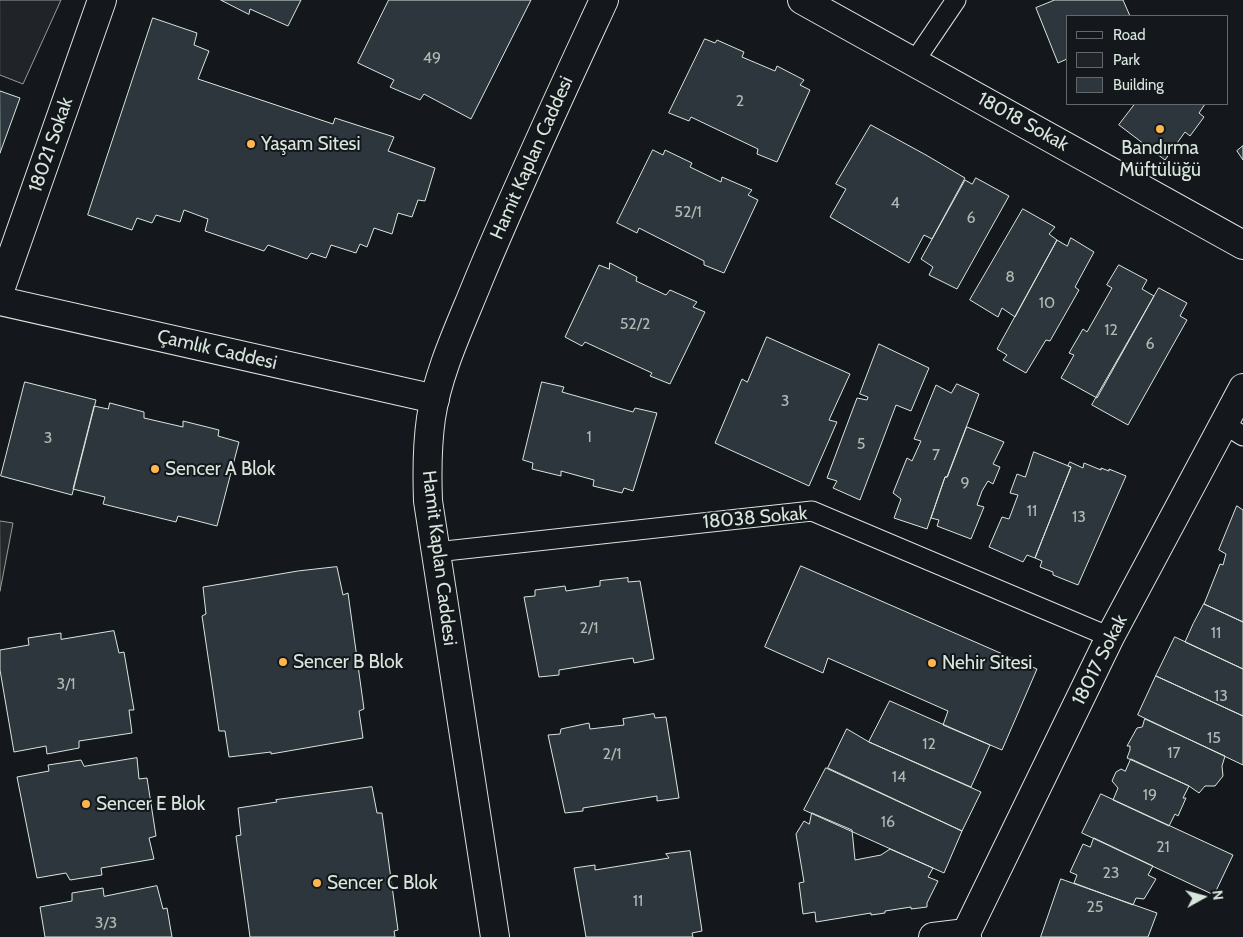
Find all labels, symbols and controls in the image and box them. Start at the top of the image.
legend [1066,15,1228,105]
text: Road [1113,26,1146,44]
house number: 49 [423,48,441,68]
text: Park [1113,51,1140,69]
street label: Hamit Kaplan Caddesi [486,73,578,243]
text: Building [1113,76,1164,94]
street label: 18018 Sokak [974,88,1072,156]
house number: 2 [736,91,744,111]
street label: 18021 Sokak [24,94,78,196]
marker: Bandırma Müftülüğü [1154,123,1166,135]
place label: Yaşam Sitesi [261,133,361,155]
place label: Bandırma Müftülüğü [1119,137,1201,181]
marker: Yaşam Sitesi [245,138,257,150]
house number: 4 [890,193,900,213]
house number: 52/1 [674,202,702,222]
house number: 6 [966,208,976,228]
house number: 8 [1005,267,1015,287]
house number: 10 [1039,293,1055,313]
house number: 52/2 [620,314,650,334]
house number: 12 [1104,320,1118,340]
street label: Çamlık Caddesi [155,325,279,375]
house number: 6 [1145,334,1155,354]
house number: 3 [781,391,789,411]
house number: 1 [586,427,592,447]
house number: 3 [44,428,52,448]
house number: 5 [857,434,865,454]
house number: 7 [932,445,940,465]
place label: Sencer A Blok [165,458,276,480]
marker: Sencer A Blok [149,463,161,475]
street label: Hamit Kaplan Caddesi [417,469,461,647]
house number: 9 [960,473,970,493]
house number: 11 [1027,501,1037,521]
street label: 18038 Sokak [702,502,808,534]
house number: 13 [1072,507,1086,527]
street label: 18017 Sokak [1067,611,1133,709]
house number: 2/1 [580,618,598,638]
house number: 11 [1211,623,1221,643]
place label: Sencer B Blok [293,651,403,673]
place label: Nehir Sitesi [942,652,1032,674]
marker: Sencer B Blok [277,656,289,668]
marker: Nehir Sitesi [926,657,938,669]
house number: 3/1 [56,674,76,694]
house number: 13 [1214,686,1228,706]
house number: 15 [1207,728,1221,748]
house number: 12 [922,734,936,754]
house number: 17 [1167,743,1181,763]
house number: 2/1 [603,744,621,764]
house number: 14 [892,767,906,787]
house number: 19 [1143,785,1157,805]
place label: Sencer E Blok [96,793,205,815]
marker: Sencer E Blok [80,798,92,810]
house number: 16 [881,812,895,832]
house number: 21 [1156,837,1170,857]
house number: 23 [1102,863,1120,883]
place label: Sencer C Blok [327,872,438,894]
north arrow [1178,872,1228,922]
marker: Sencer C Blok [311,877,323,889]
text: N [1208,889,1227,901]
house number: 11 [633,891,643,911]
house number: 25 [1086,897,1104,917]
house number: 3/3 [95,913,117,933]

